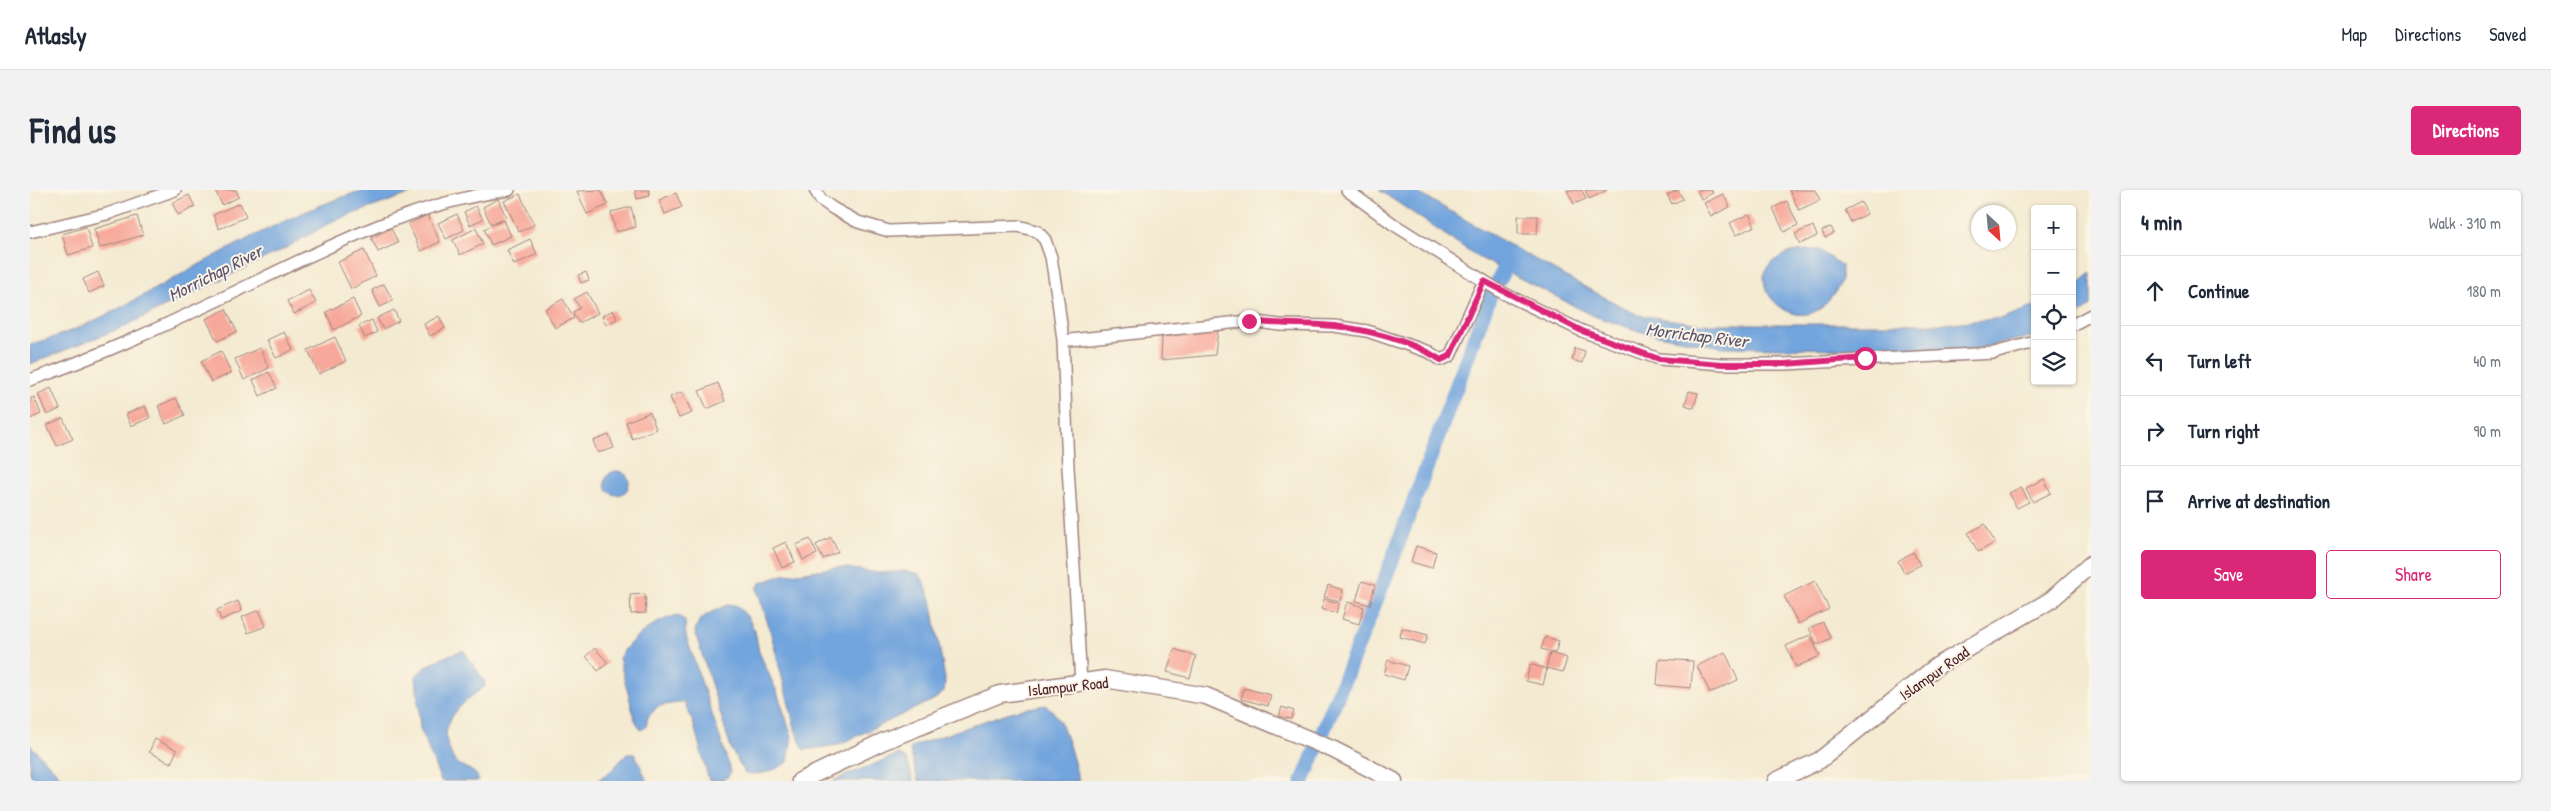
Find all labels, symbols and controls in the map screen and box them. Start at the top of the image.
text: Atlasly [25,19,87,51]
text: Map [2342,22,2367,47]
text: Directions [2395,22,2461,47]
text: Saved [2489,22,2526,47]
button: Directions [2411,106,2521,155]
text: Find us [30,107,116,154]
north arrow [1971,205,2016,250]
map controls [2031,205,2076,385]
button: + [2031,205,2076,250]
text: 4 min [2141,208,2182,237]
text: Walk · 310 m [2429,212,2501,234]
water label: Morrichap River [164,238,268,307]
button: − [2031,250,2076,295]
icon: ahead [2141,277,2169,305]
text: Continue [2188,278,2249,304]
text: 180 m [2467,280,2501,302]
button: locate [2031,295,2076,340]
route end [1238,310,1261,333]
water label: Morrichap River [1644,316,1752,354]
button: layers [2031,340,2076,385]
route start [1854,347,1877,370]
icon: left [2141,347,2169,375]
text: Turn left [2188,348,2251,374]
text: 40 m [2473,350,2501,372]
icon: right [2141,417,2169,445]
text: Turn right [2188,418,2259,444]
text: 90 m [2473,420,2501,442]
icon: arrive [2141,487,2169,515]
text: Arrive at destination [2188,488,2330,514]
button: Save [2141,550,2316,599]
button: Share [2326,550,2501,599]
street label: Islampur Road [1895,641,1973,705]
street label: Islampur Road [1027,671,1109,701]

